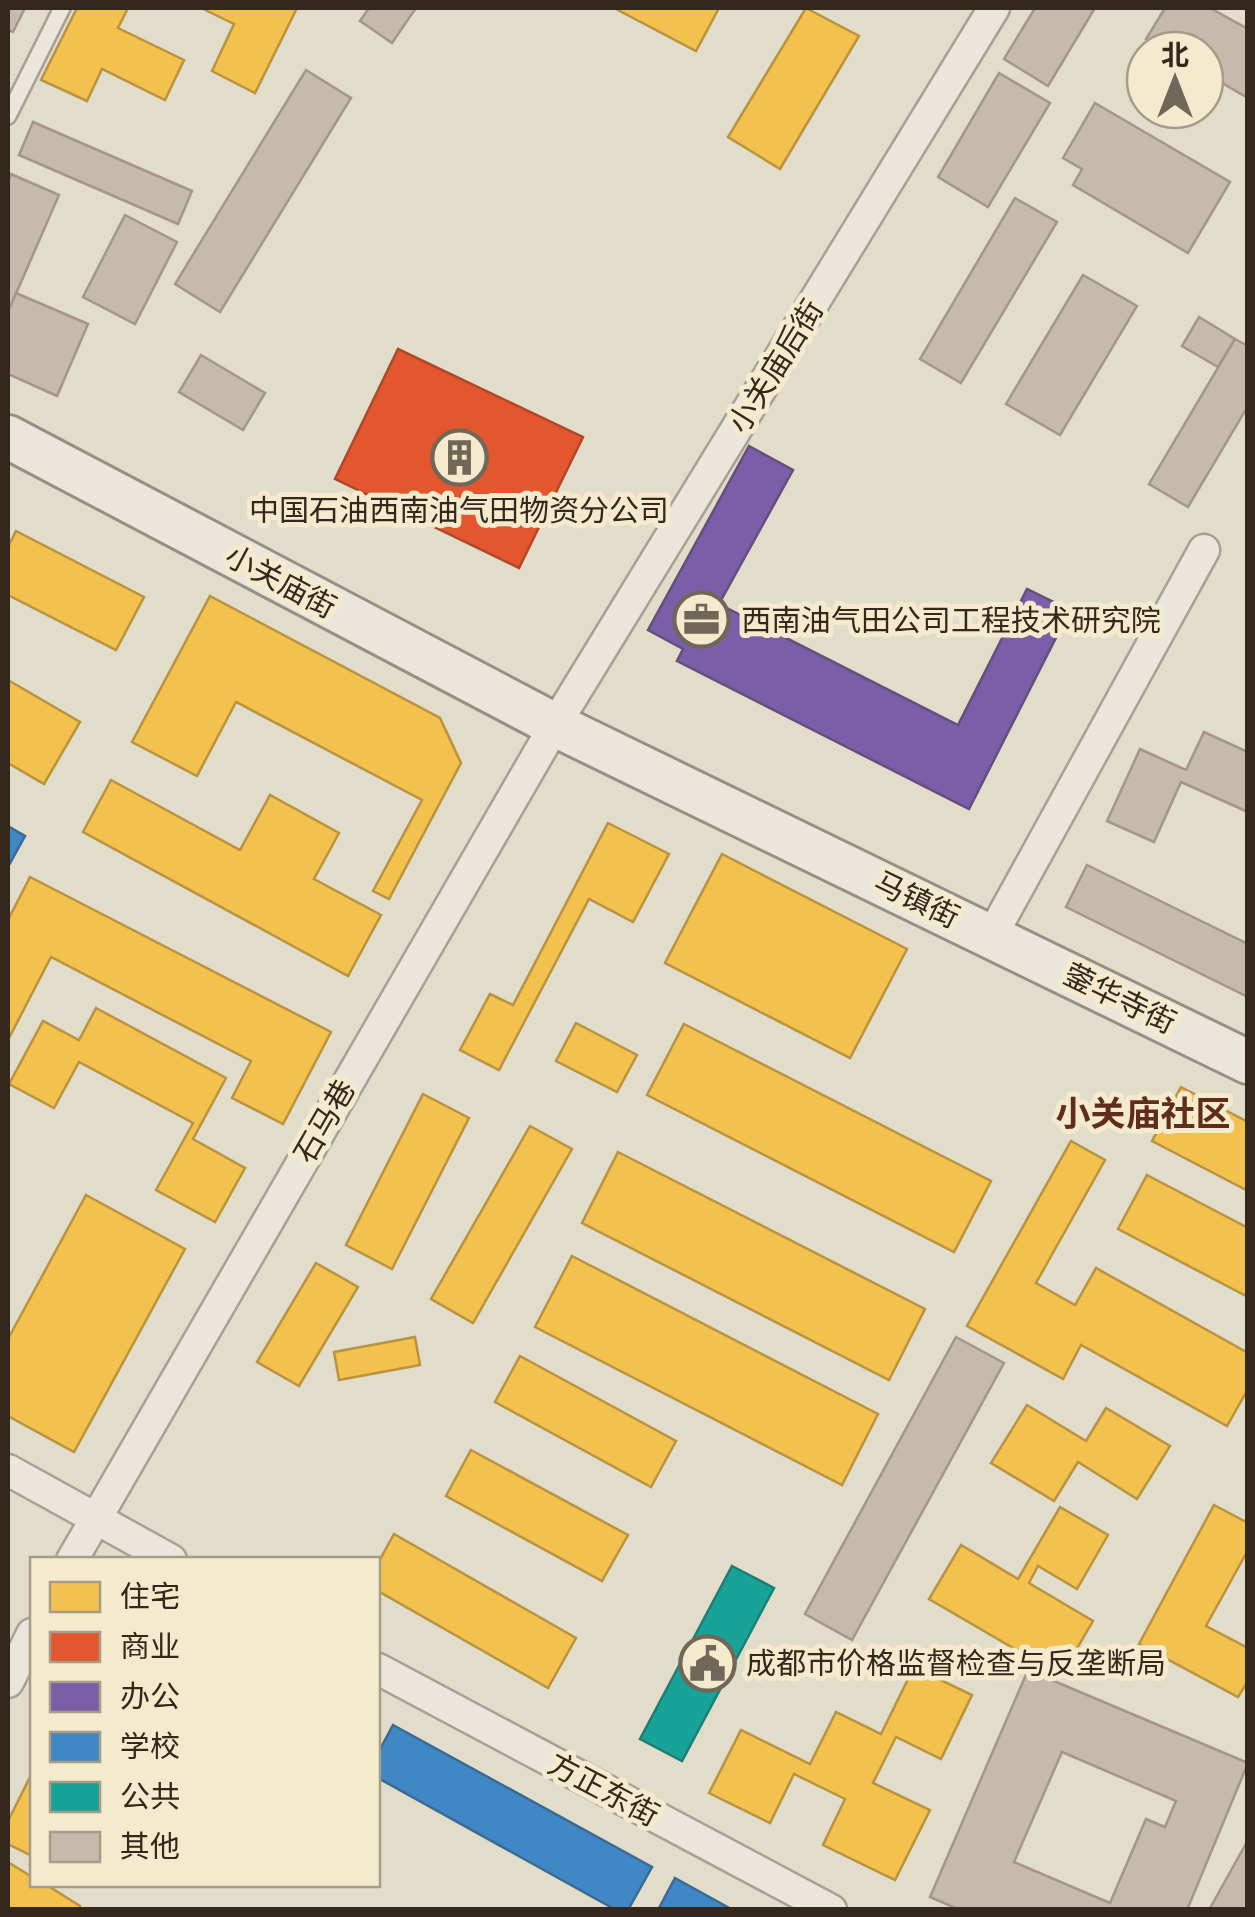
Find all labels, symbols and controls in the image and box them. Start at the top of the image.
north arrow [1125,30,1225,130]
text: 北 [1161,37,1189,73]
street label: 小关庙后街 [719,292,831,440]
building icon: 中国石油西南油气田物资分公司 [429,428,489,488]
place label: 中国石油西南油气田物资分公司 [249,491,669,529]
street label: 小关庙街 [219,536,343,626]
office icon: 西南油气田公司工程技术研究院 [672,590,732,650]
place label: 西南油气田公司工程技术研究院 [741,601,1161,639]
street label: 马镇街 [868,862,966,936]
street label: 蓥华寺街 [1058,955,1182,1041]
street label: 石马巷 [285,1073,363,1169]
district label: 小关庙社区 [1055,1091,1231,1136]
legend [30,1557,380,1887]
text: 住宅 [120,1577,180,1615]
text: 商业 [120,1627,180,1665]
public building icon: 成都市价格监督检查与反垄断局 [677,1633,737,1693]
place label: 成都市价格监督检查与反垄断局 [746,1644,1166,1682]
text: 办公 [120,1677,180,1715]
text: 学校 [120,1727,180,1765]
street label: 方正东街 [542,1744,666,1834]
text: 公共 [120,1777,180,1815]
text: 其他 [120,1827,180,1865]

